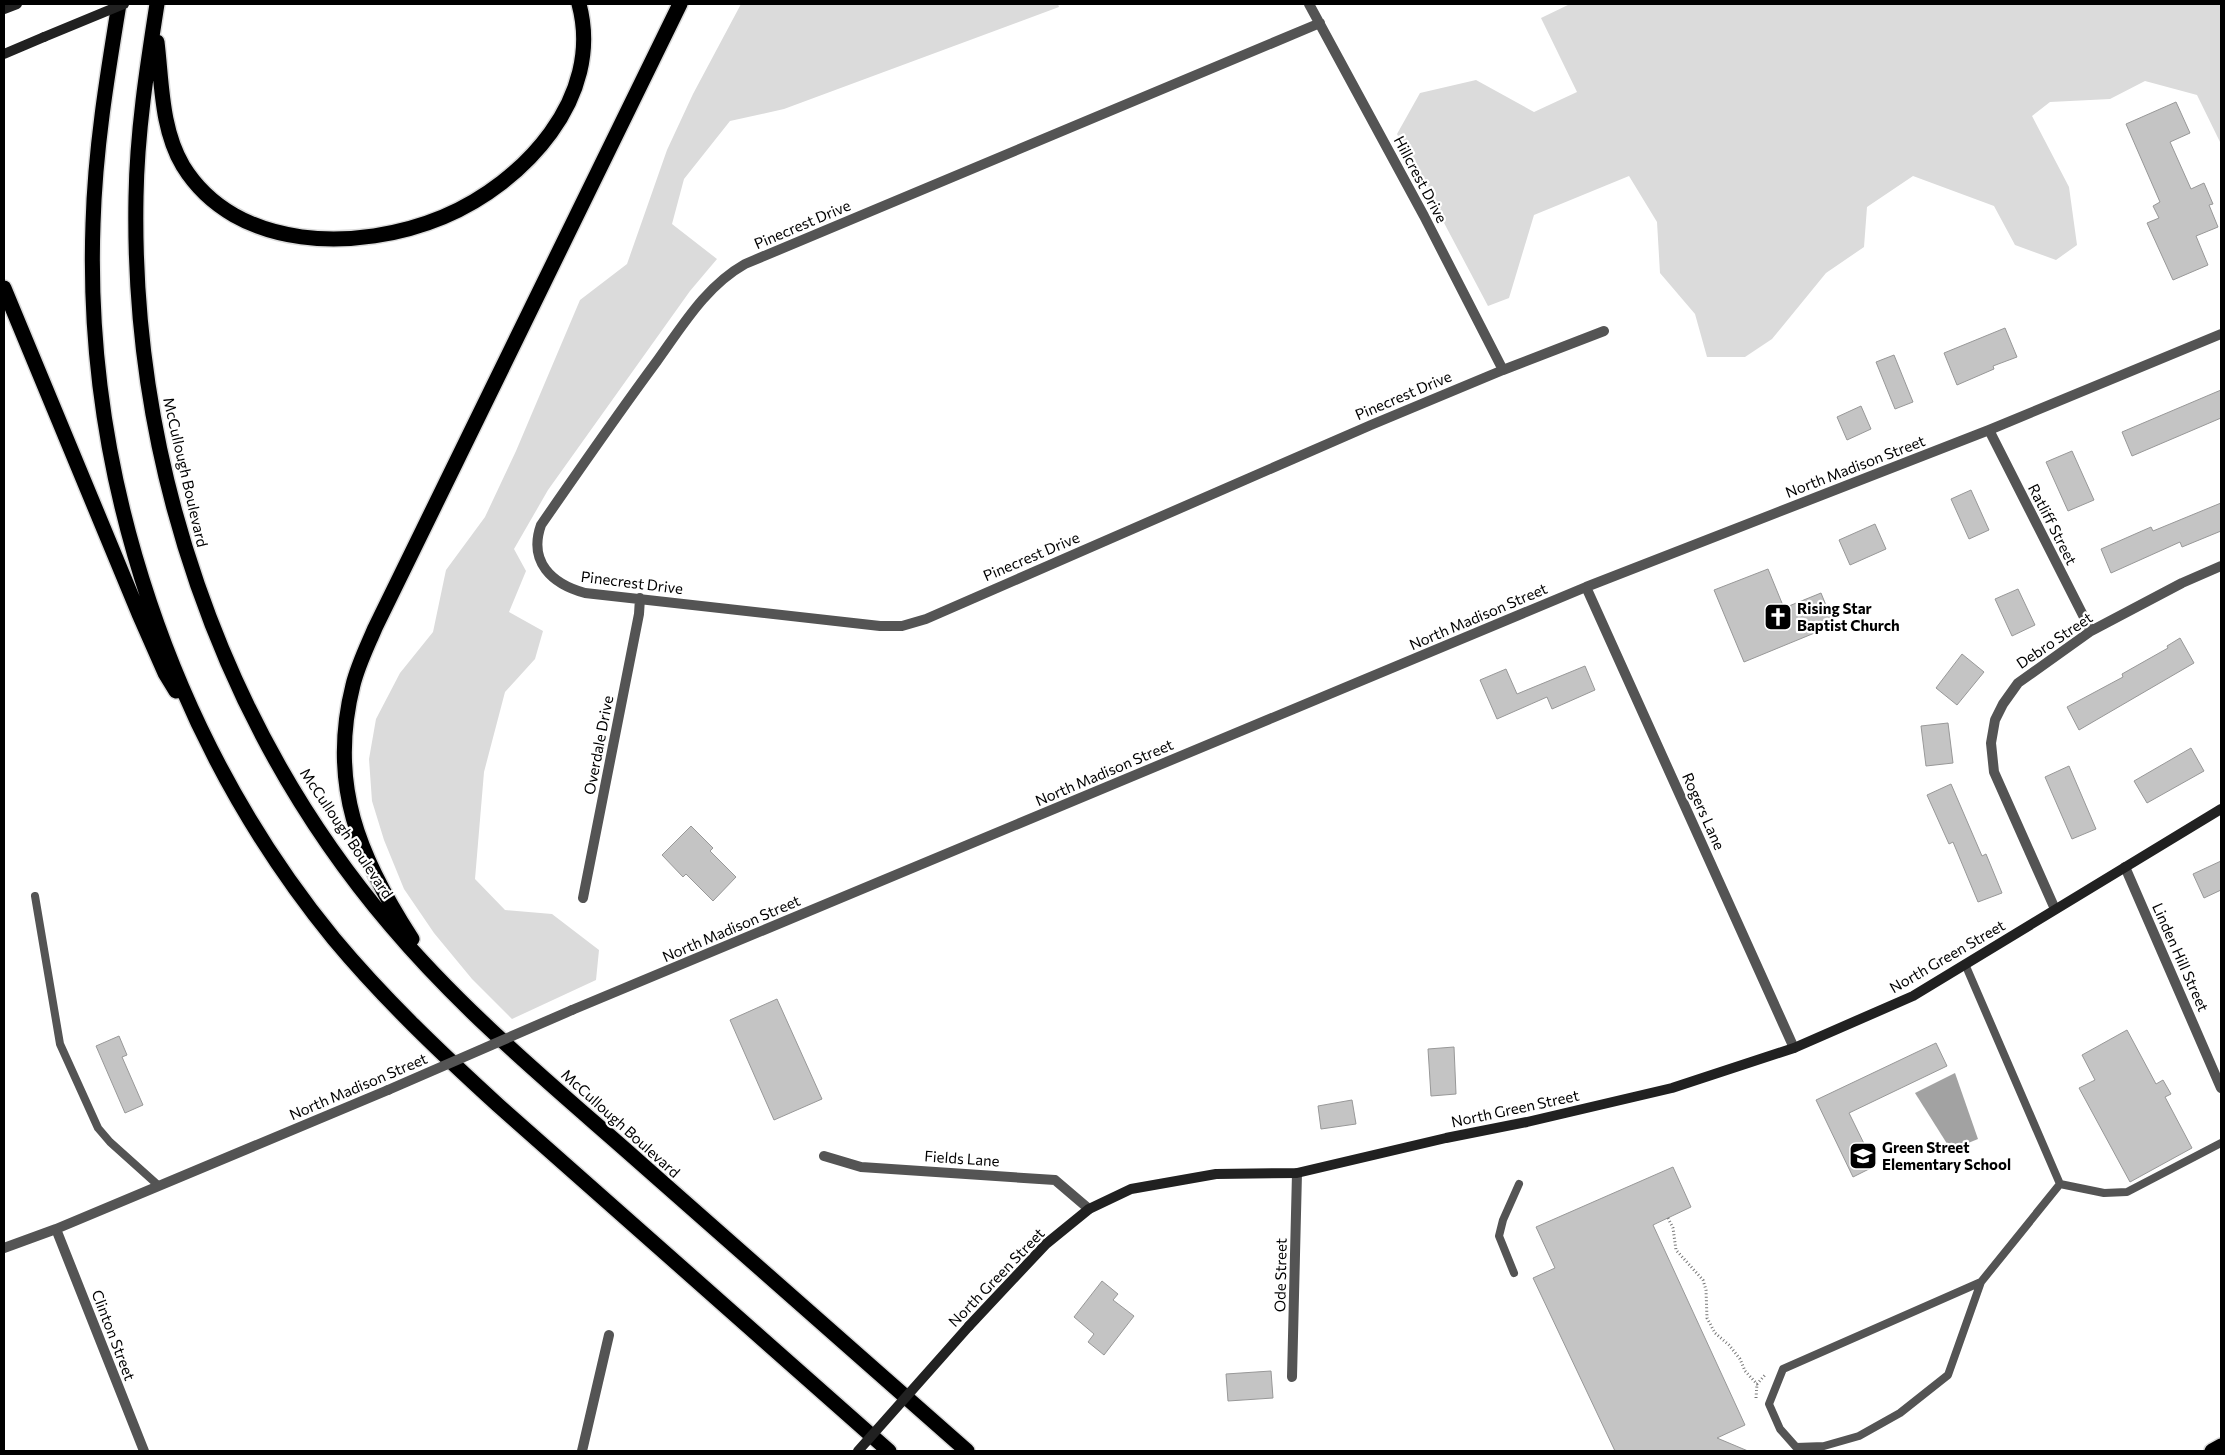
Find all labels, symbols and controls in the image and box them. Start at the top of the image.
street label: Hillcrest Drive [1391,132,1451,226]
street label: Pinecrest Drive [751,196,853,252]
street label: Pinecrest Drive [1352,367,1454,423]
street label: McCullough Boulevard [160,395,212,549]
street label: North Madison Street [1783,431,1927,501]
street label: Ratliff Street [2025,481,2081,567]
street label: Pinecrest Drive [980,528,1082,584]
street label: Pinecrest Drive [580,567,684,597]
street label: North Madison Street [1406,579,1550,653]
place label: Rising Star Baptist Church [1797,599,1900,634]
church icon: Rising Star Baptist Church [1763,602,1793,632]
street label: Debro Street [2013,608,2095,672]
street label: Overdale Drive [580,694,616,796]
street label: North Madison Street [1032,735,1176,809]
street label: McCullough Boulevard [297,764,397,902]
street label: Rogers Lane [1679,770,1729,853]
street label: North Madison Street [659,891,803,965]
street label: Linden Hill Street [2149,900,2213,1014]
street label: North Green Street [1886,916,2008,996]
street label: North Madison Street [286,1049,430,1123]
street label: McCullough Boulevard [558,1065,684,1181]
street label: North Green Street [1449,1086,1581,1130]
place label: Green Street Elementary School [1882,1138,2011,1173]
school or university icon: Green Street Elementary School [1848,1141,1878,1171]
street label: Fields Lane [924,1146,1000,1170]
street label: North Green Street [944,1224,1048,1330]
street label: Ode Street [1270,1238,1290,1312]
street label: Clinton Street [89,1287,139,1383]

